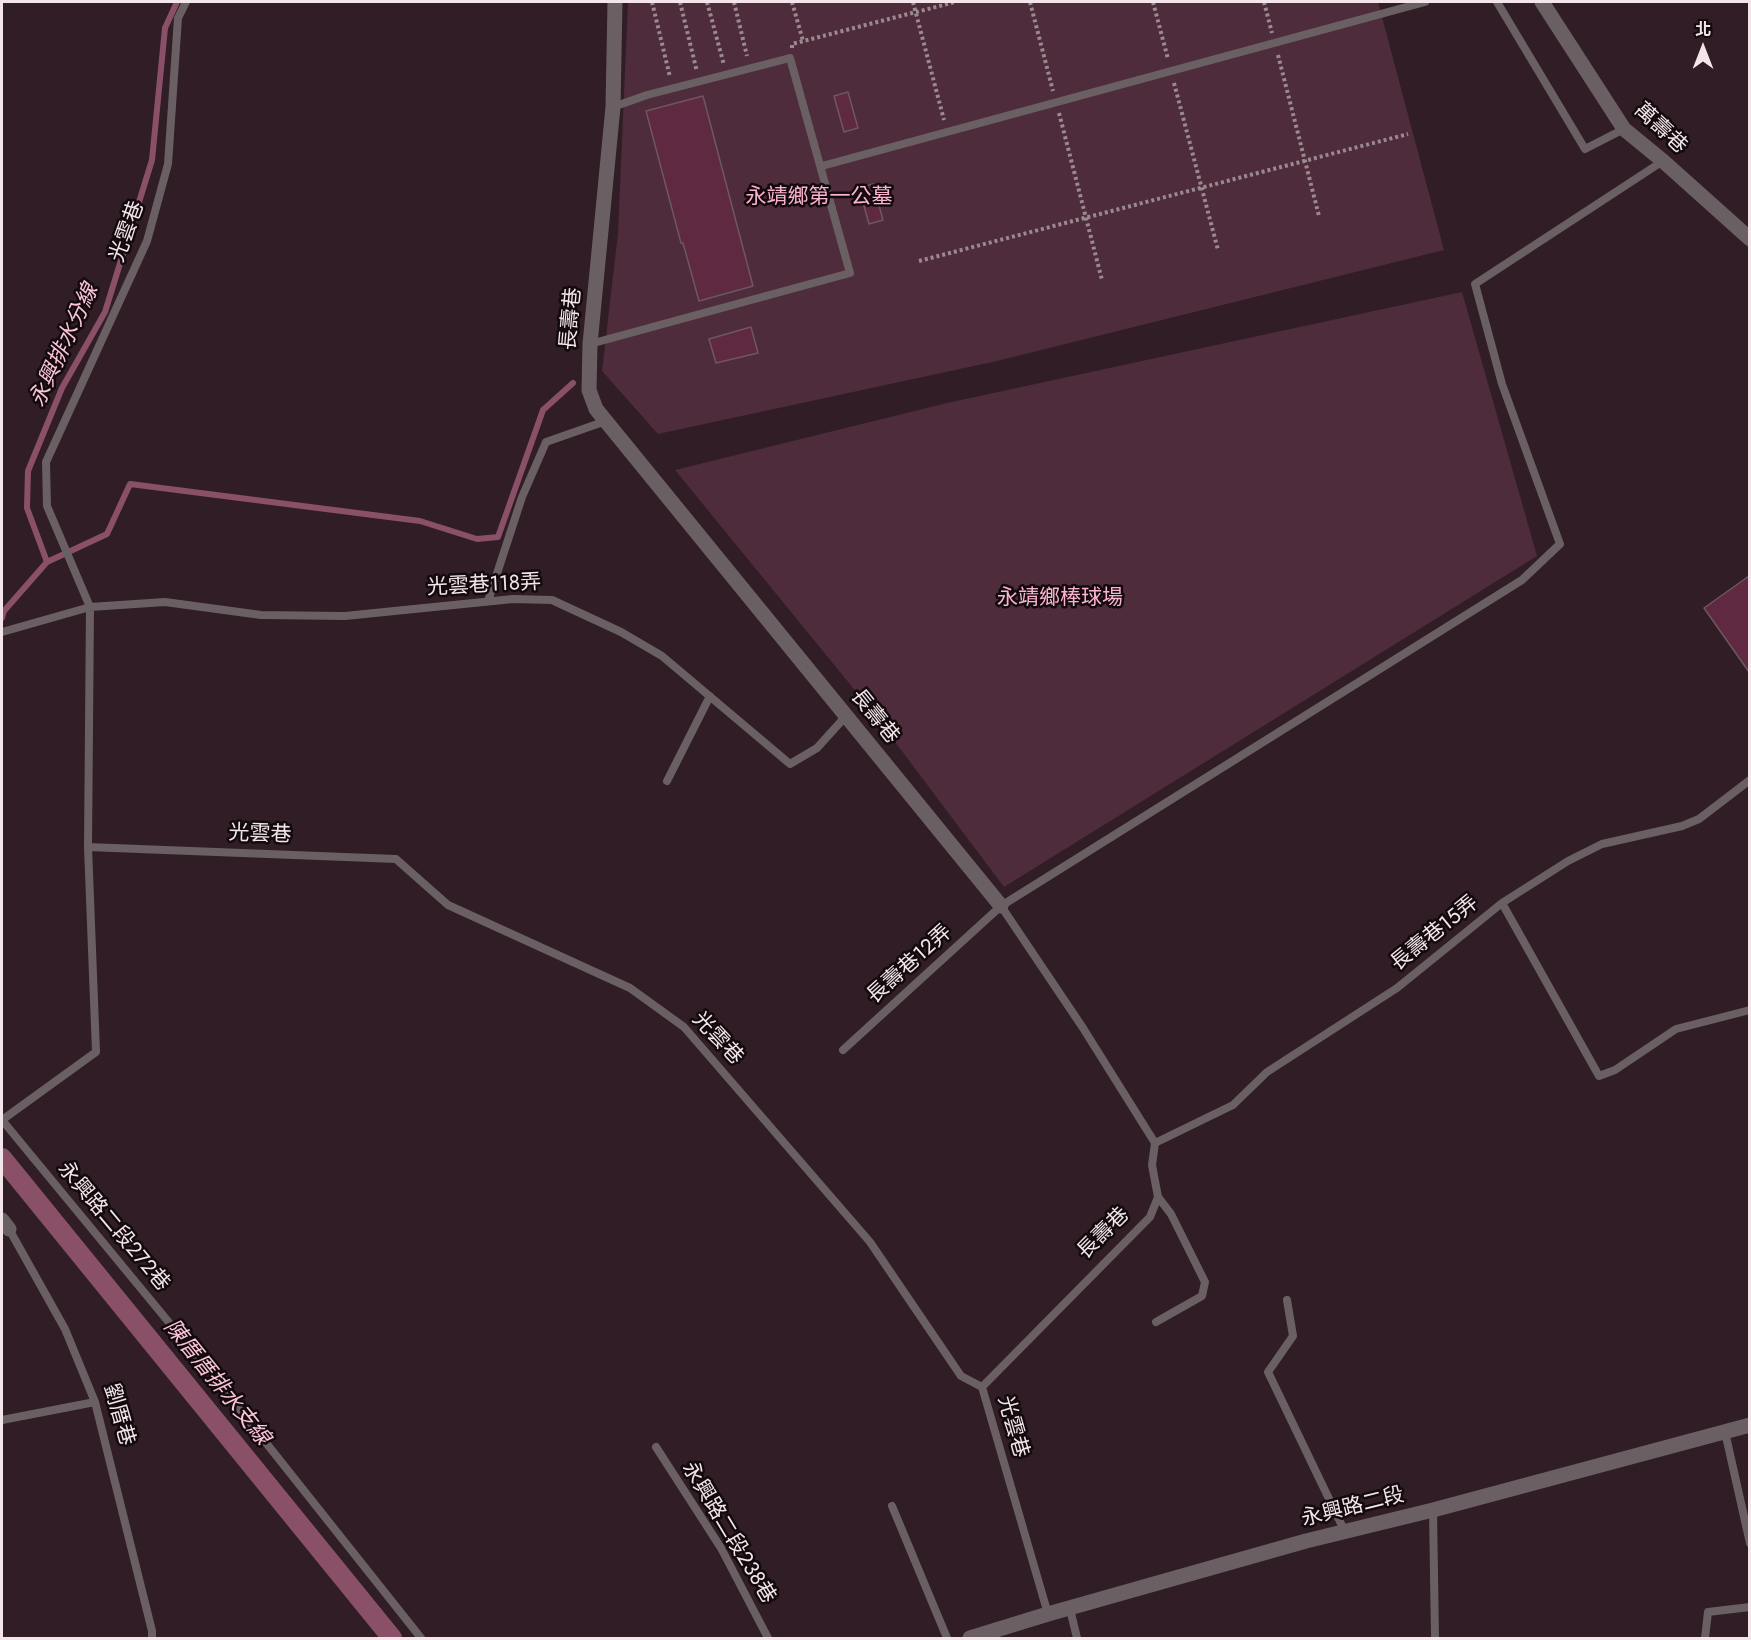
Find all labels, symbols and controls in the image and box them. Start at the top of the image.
north arrow [1673,18,1733,78]
text: 北 [1695,18,1711,41]
street label: 萬壽巷 [1628,98,1692,160]
park label: 永靖鄉第一公墓 [746,185,892,211]
street label: 光雲巷 [105,198,151,266]
water label: 永興排水分線 [25,281,105,411]
street label: 長壽巷 [557,287,587,351]
street label: 光雲巷118弄 [426,570,542,602]
park label: 永靖鄉棒球場 [997,586,1123,612]
street label: 長壽巷 [844,685,904,749]
street label: 光雲巷 [228,821,292,849]
street label: 長壽巷15弄 [1386,891,1484,977]
street label: 長壽巷12弄 [862,920,958,1010]
street label: 光雲巷 [686,1007,748,1071]
street label: 永興路二段272巷 [52,1157,174,1297]
street label: 長壽巷 [1073,1203,1135,1265]
water label: 陳厝厝排水支線 [157,1315,275,1451]
street label: 劉厝巷 [97,1381,139,1449]
street label: 光雲巷 [991,1393,1033,1461]
street label: 永興路二段238巷 [676,1458,780,1608]
street label: 永興路二段 [1299,1483,1407,1533]

